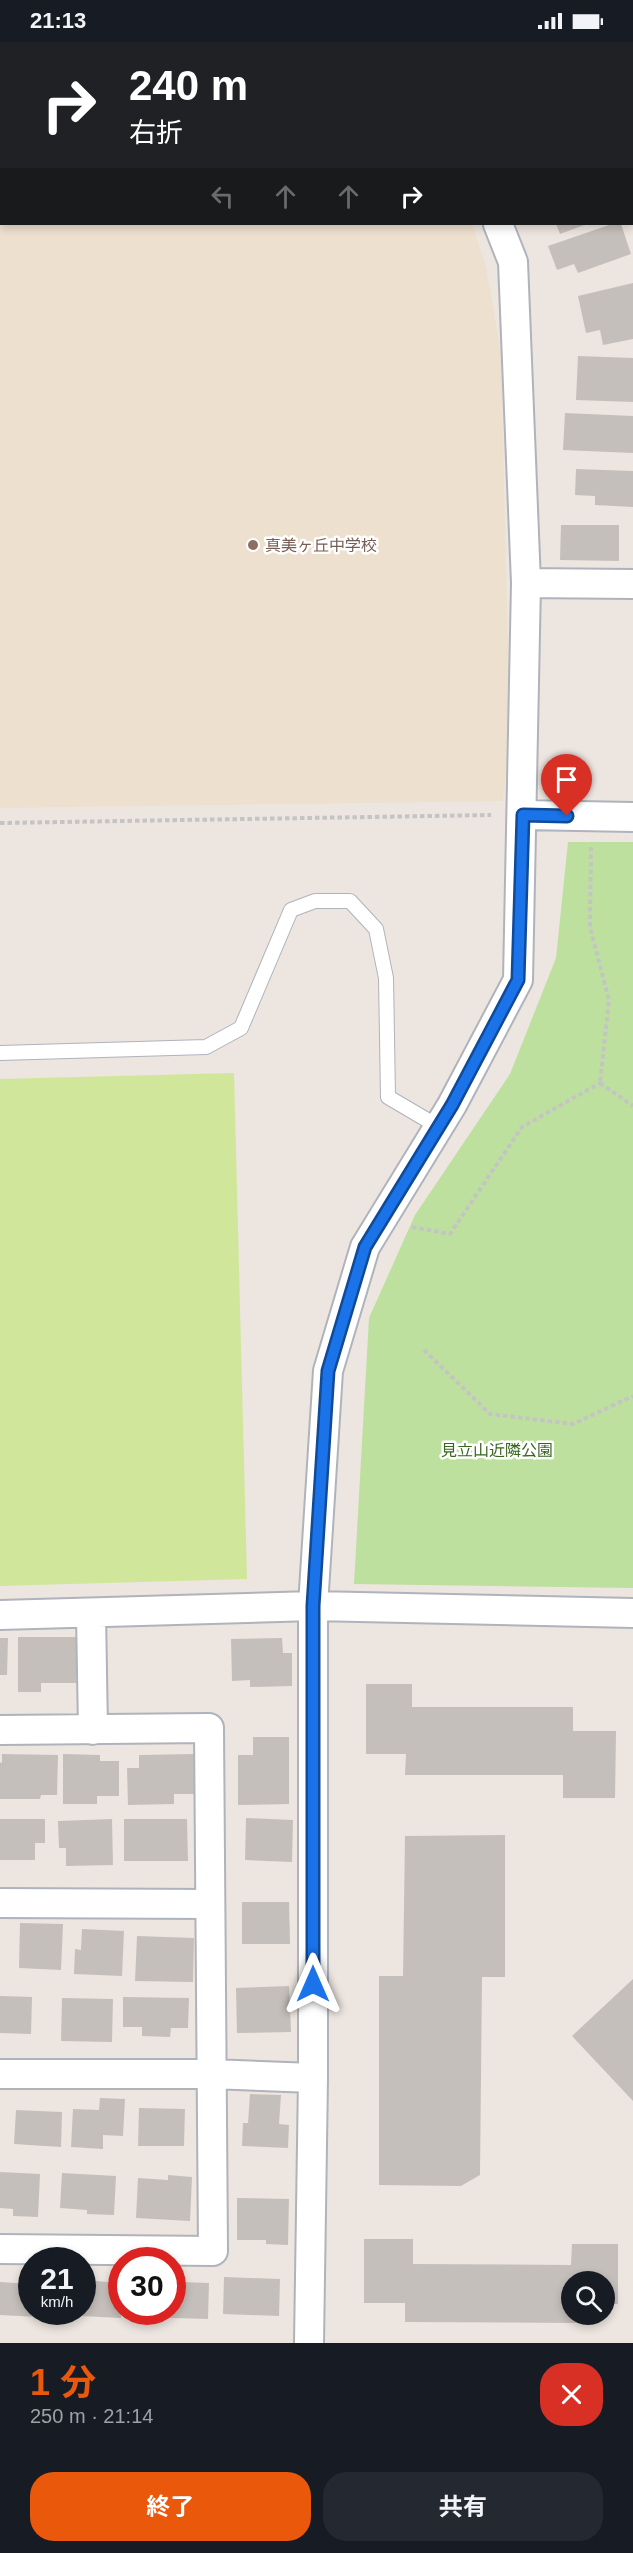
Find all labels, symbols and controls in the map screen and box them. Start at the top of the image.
text: 21:13 [30,8,86,33]
text: 240 m [129,62,248,109]
icon: right [30,66,108,144]
text: 右折 [129,118,183,148]
icon: left [206,180,239,213]
icon: ahead [269,180,302,213]
icon: ahead [332,180,365,213]
icon: right [395,180,428,213]
place label: 真美ヶ丘中学校 [265,537,377,554]
marker: 真美ヶ丘中学校 [246,538,260,552]
pin [541,754,592,816]
icon: arrive [550,763,583,796]
park label: 見立山近隣公園 [441,1442,553,1459]
position arrow [281,1952,345,2016]
speed limit sign: 30 [108,2247,186,2325]
text: 21 [40,2262,74,2295]
map controls [561,2271,615,2325]
button: search [561,2271,615,2325]
text: km/h [41,2293,73,2310]
text: 1 分 [30,2362,96,2403]
button: close [540,2363,603,2426]
text: 250 m · 21:14 [30,2405,153,2427]
button: 終了 [30,2472,311,2541]
button: 共有 [323,2472,603,2541]

